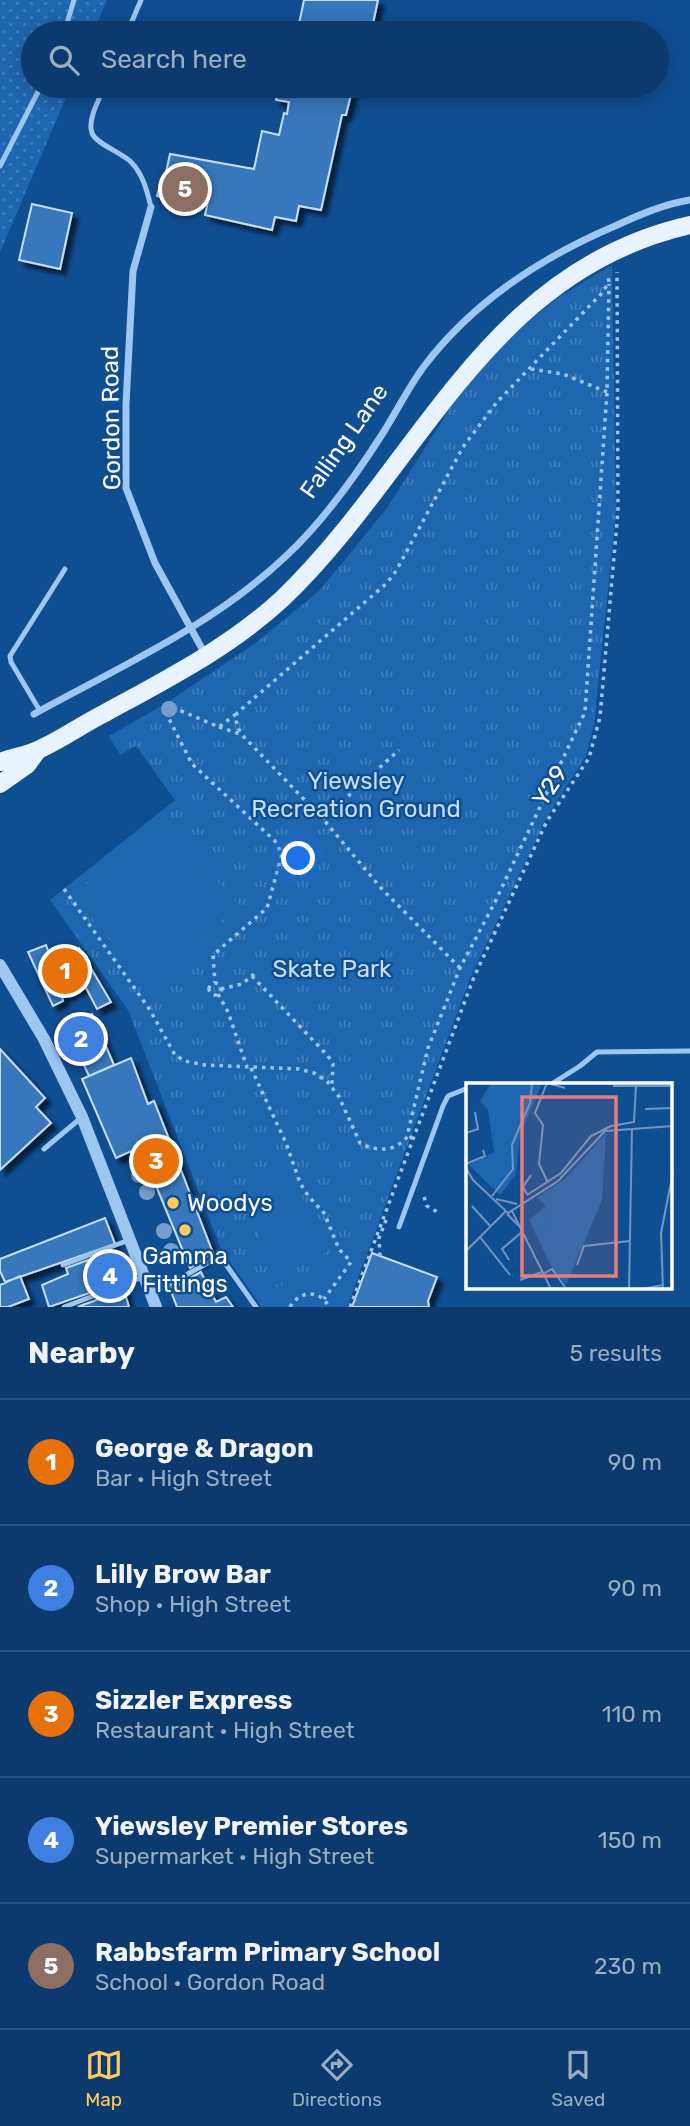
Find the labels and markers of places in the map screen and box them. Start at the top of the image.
pin: 5 [162,163,208,215]
pin: 1 [42,945,88,997]
pin: 2 [58,1013,104,1065]
pin: 3 [133,1135,179,1187]
place label: Woodys [187,1189,273,1217]
marker: Woodys [165,1195,181,1211]
marker: Gamma Fittings [177,1222,193,1238]
place label: Gamma Fittings [142,1242,228,1298]
pin: 4 [87,1250,133,1302]

